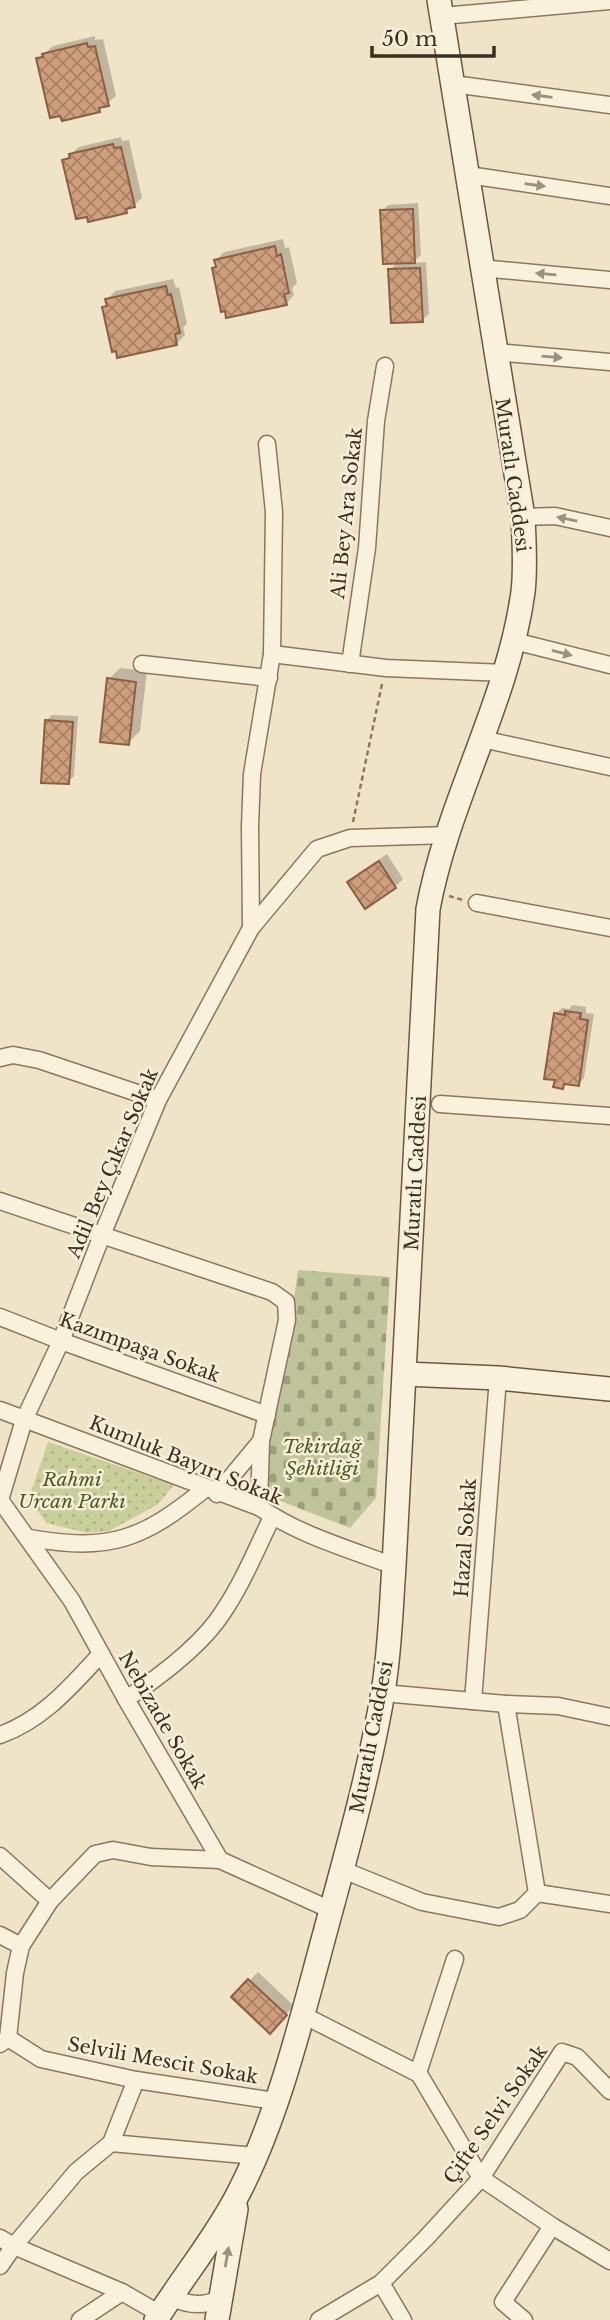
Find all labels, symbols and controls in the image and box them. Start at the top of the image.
scale bar [372,14,494,58]
text: 50 m [382,26,438,52]
one-way arrow [531,90,553,101]
one-way arrow [524,180,546,191]
one-way arrow [534,268,556,279]
one-way arrow [541,352,563,363]
street label: Muratlı Caddesi [490,397,535,554]
street label: Ali Bey Ara Sokak [326,426,367,601]
one-way arrow [556,513,578,524]
one-way arrow [551,648,573,659]
street label: Adil Bey Çıkar Sokak [62,1064,163,1263]
street label: Muratlı Caddesi [400,1094,431,1251]
street label: Kazımpaşa Sokak [56,1308,224,1387]
street label: Kumluk Bayırı Sokak [86,1411,286,1510]
park label: Tekirdağ Şehitliği [283,1435,363,1480]
park label: Rahmi Urcan Parkı [18,1468,126,1513]
street label: Hazal Sokak [450,1477,481,1598]
street label: Nebizade Sokak [114,1647,211,1793]
street label: Muratlı Caddesi [345,1658,398,1816]
street label: Selvili Mescit Sokak [66,2032,260,2089]
street label: Çifte Selvi Sokak [439,2040,552,2188]
one-way arrow [222,2246,233,2268]

